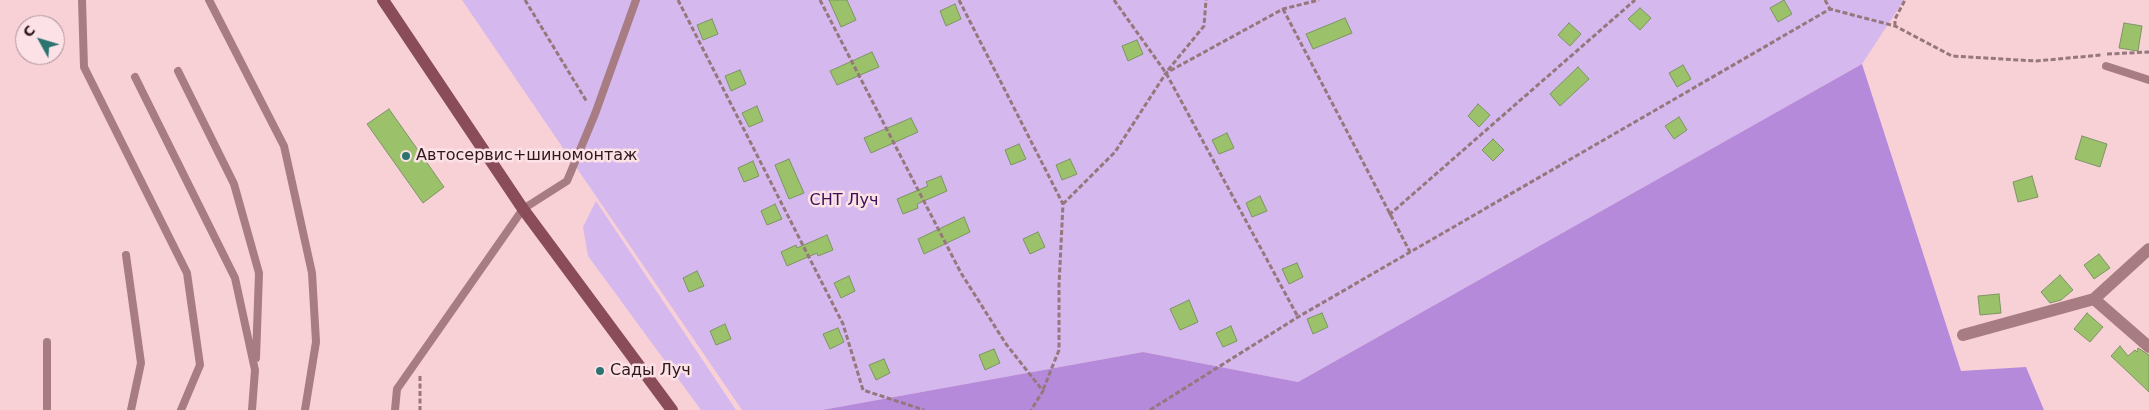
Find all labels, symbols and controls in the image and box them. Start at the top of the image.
north arrow [15,15,65,65]
text: С [20,22,39,40]
place label: Автосервис+шиномонтаж [416,146,637,166]
marker: Автосервис+шиномонтаж [400,150,412,162]
park label: СНТ Луч [809,191,879,211]
place label: Сады Луч [610,361,691,381]
marker: Сады Луч [594,365,606,377]

